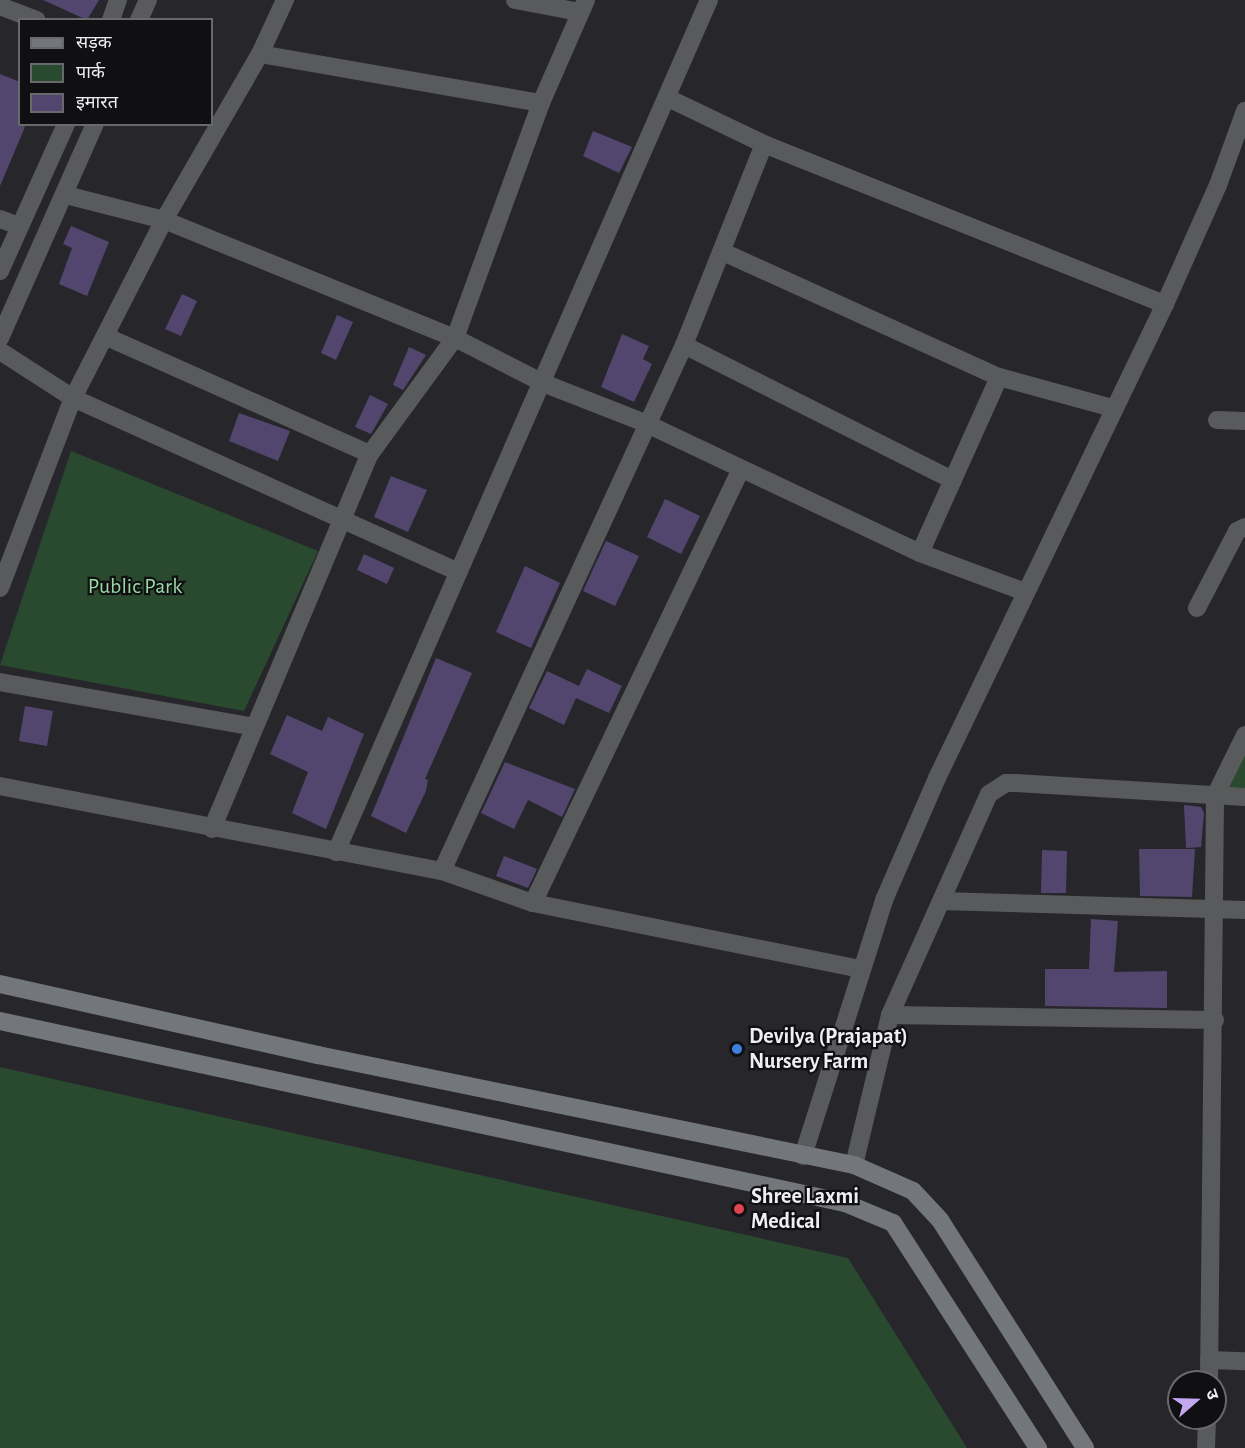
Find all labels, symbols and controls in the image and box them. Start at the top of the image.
legend [18,18,213,126]
text: सड़क [76,34,112,52]
text: पार्क [76,64,105,82]
text: इमारत [76,94,118,112]
park label: Public Park [88,574,182,600]
place label: Devilya (Prajapat) Nursery Farm [749,1023,908,1074]
marker: Devilya (Prajapat) Nursery Farm [730,1042,744,1056]
place label: Shree Laxmi Medical [751,1183,859,1234]
marker: Shree Laxmi Medical [732,1202,746,1216]
north arrow [1167,1370,1227,1430]
text: उ [1203,1387,1221,1402]

